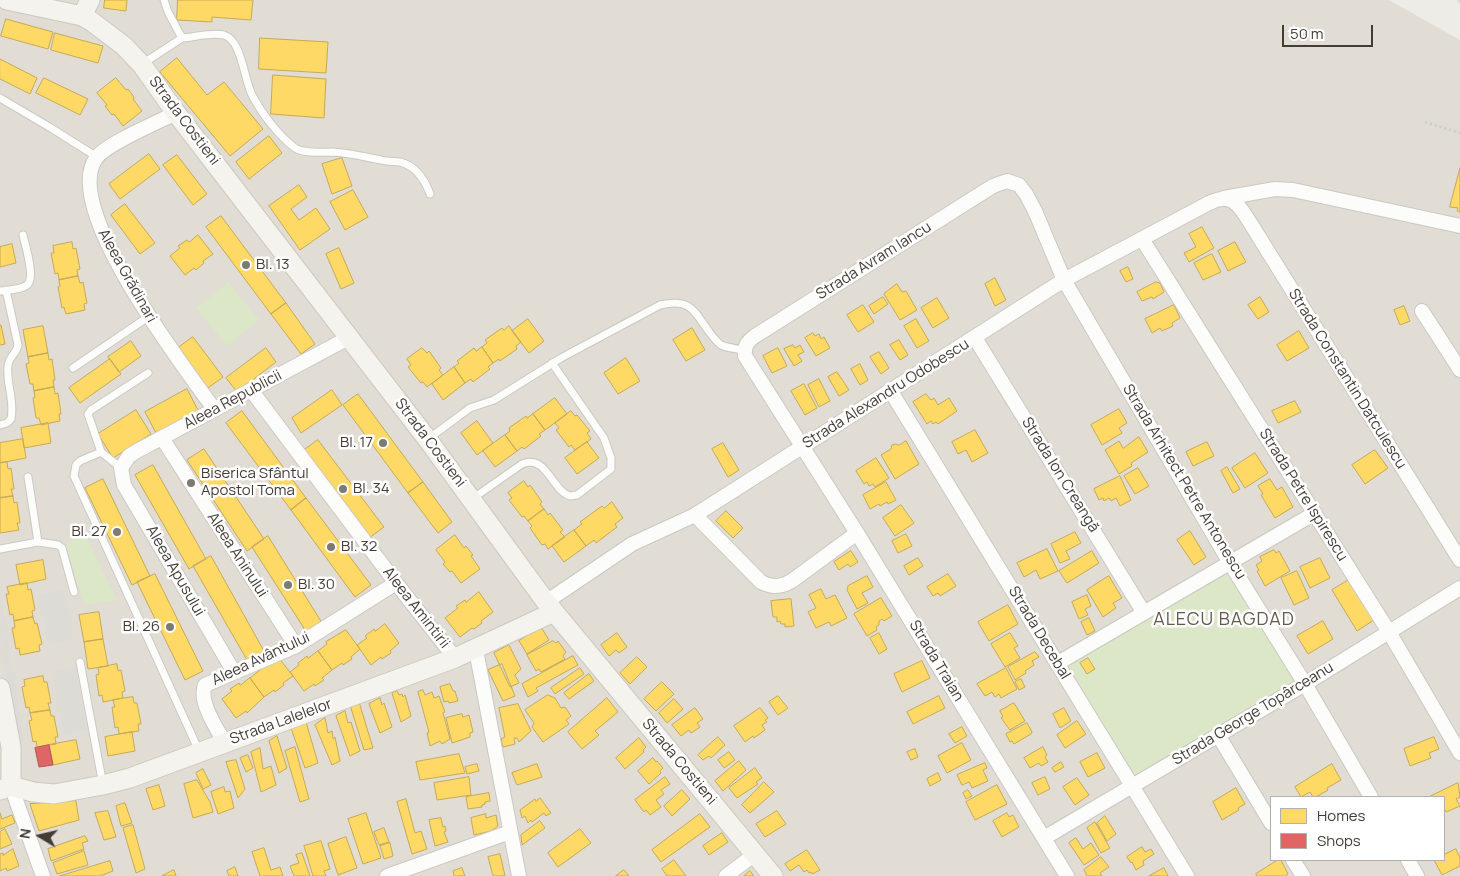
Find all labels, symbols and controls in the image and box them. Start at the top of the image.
scale bar [1285,15,1376,47]
text: 50 m [1290,23,1324,44]
street label: Strada Costieni [145,73,223,169]
street label: Strada Avram Iancu [813,218,935,304]
street label: Aleea Grădinari [94,226,160,326]
place label: Bl. 13 [256,256,290,274]
marker: Bl. 13 [240,259,252,271]
street label: Strada Constantin Datculescu [1284,286,1410,472]
street label: Strada Alexandru Odobescu [800,335,972,453]
street label: Aleea Republicii [181,367,285,433]
street label: Strada Arhitect Petre Antonescu [1118,381,1250,583]
street label: Strada Costieni [391,395,469,491]
street label: Strada Ion Creangă [1017,414,1103,536]
street label: Strada Petre Ispirescu [1255,426,1351,564]
place label: Bl. 17 [340,434,373,452]
marker: Bl. 17 [377,437,389,449]
place label: Biserica Sfântul Apostol Toma [201,465,309,500]
marker: Biserica Sfântul Apostol Toma [185,477,197,489]
place label: Bl. 34 [353,480,390,498]
marker: Bl. 34 [337,483,349,495]
street label: Aleea Aninului [203,509,271,601]
street label: Aleea Apusului [142,522,208,620]
place label: Bl. 27 [71,523,107,541]
marker: Bl. 27 [111,526,123,538]
place label: Bl. 32 [341,538,377,556]
marker: Bl. 32 [325,541,337,553]
street label: Aleea Amintirii [379,564,453,652]
place label: Bl. 30 [298,576,335,594]
marker: Bl. 30 [282,579,294,591]
street label: Strada Decebal [1004,583,1074,683]
district label: ALECU BAGDAD [1152,609,1296,631]
street label: Strada Traian [905,617,967,705]
place label: Bl. 26 [123,618,160,636]
marker: Bl. 26 [164,621,176,633]
street label: Aleea Avântului [209,628,313,690]
street label: Strada George Topârceanu [1169,659,1337,769]
street label: Strada Lalelelor [228,695,334,749]
street label: Strada Costieni [638,715,720,809]
legend [1270,796,1445,861]
text: Homes [1317,805,1365,826]
north arrow [15,811,65,861]
text: N [15,827,35,840]
text: Shops [1317,830,1361,851]

